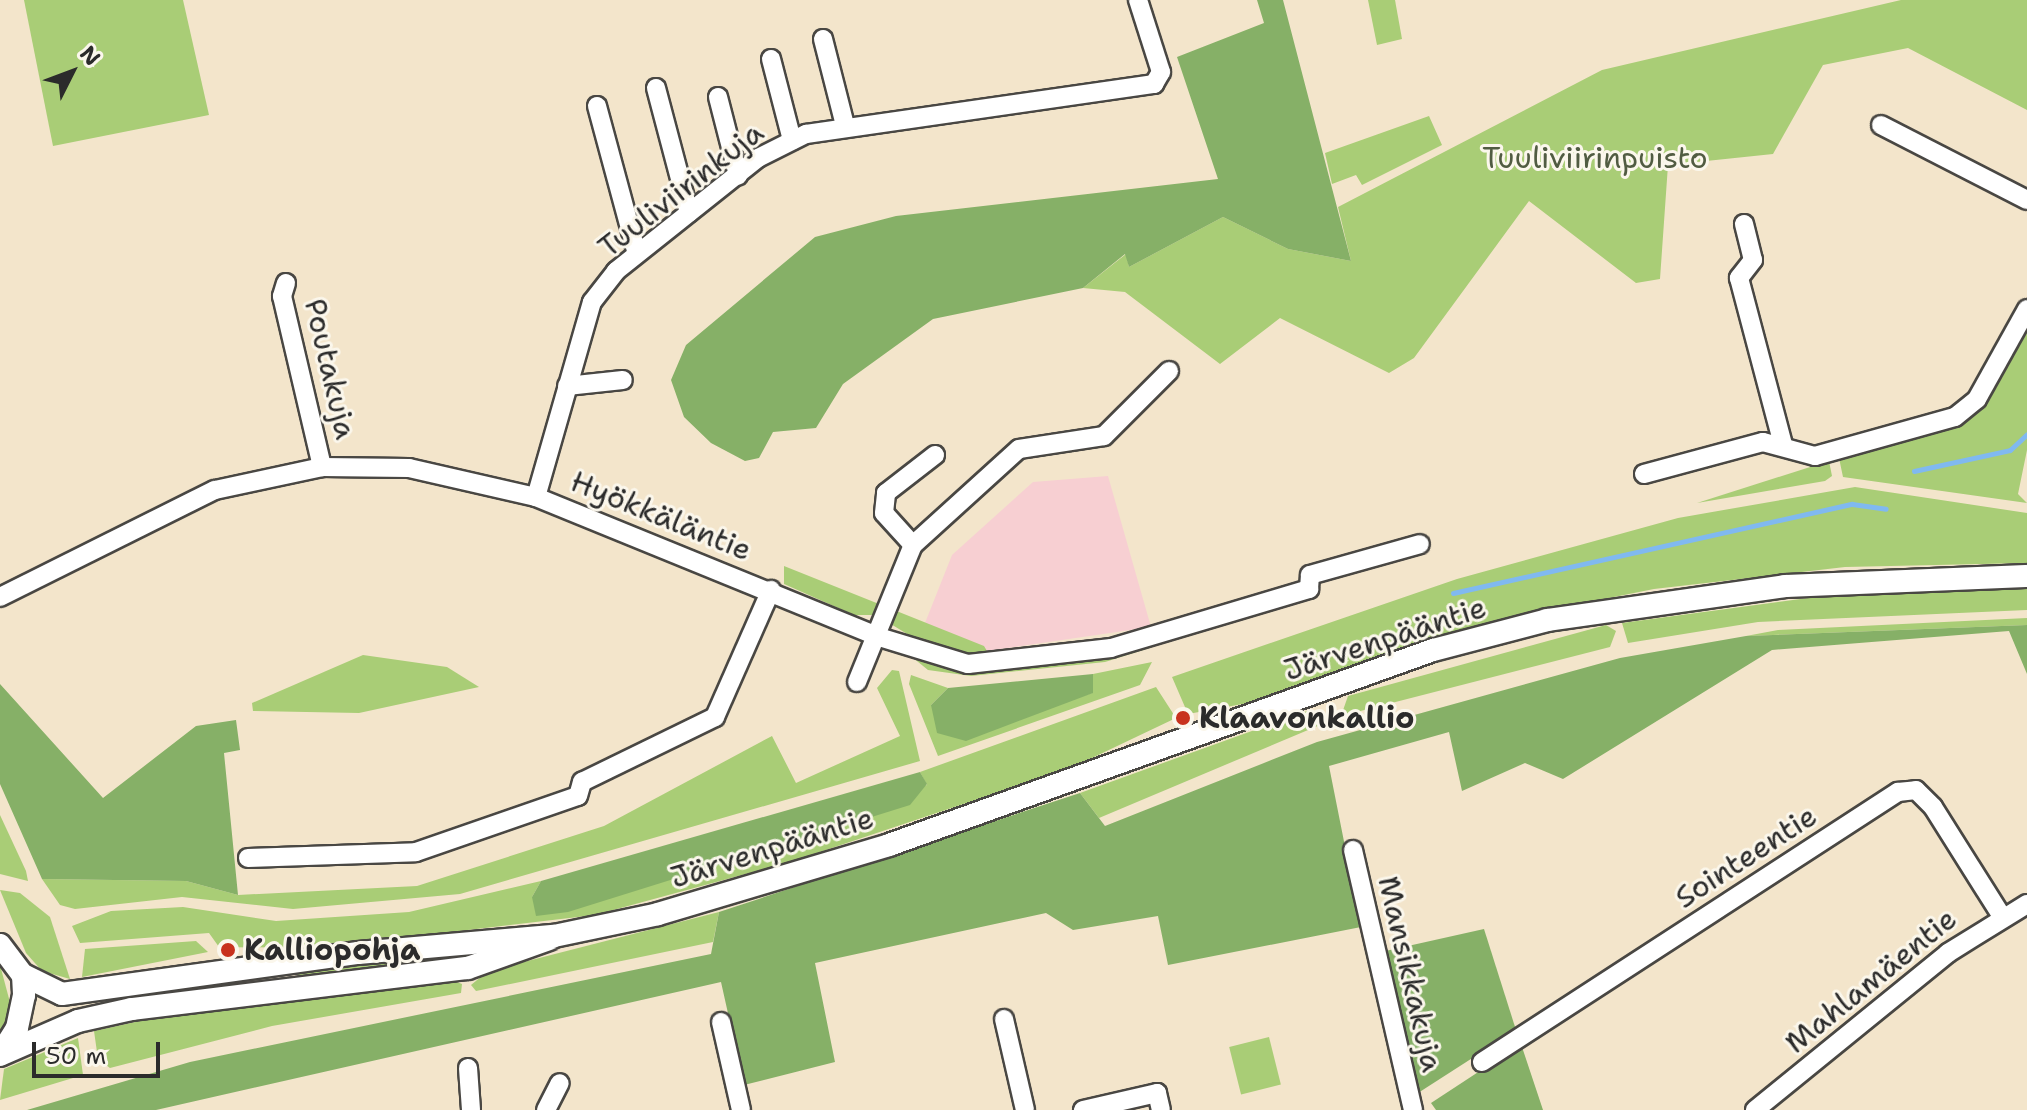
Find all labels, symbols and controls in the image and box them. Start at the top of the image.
north arrow [32,32,112,112]
text: N [74,39,107,72]
street label: Tuuliviirinkuja [591,114,771,266]
park label: Tuuliviirinpuisto [1482,140,1708,176]
street label: Poutakuja [296,295,364,443]
street label: Hyökkäläntie [566,463,756,569]
street label: Järvenpääntie [1279,589,1491,689]
place label: Klaavonkallio [1199,700,1415,736]
marker: Klaavonkallio [1174,709,1192,727]
street label: Sointeentie [1668,798,1824,916]
street label: Järvenpääntie [666,800,878,896]
street label: Mansikkakuja [1370,873,1450,1075]
street label: Mahlamäentie [1778,901,1964,1061]
place label: Kalliopohja [244,932,420,968]
marker: Kalliopohja [219,941,237,959]
scale bar [36,1026,164,1076]
text: 50 m [46,1040,106,1072]

